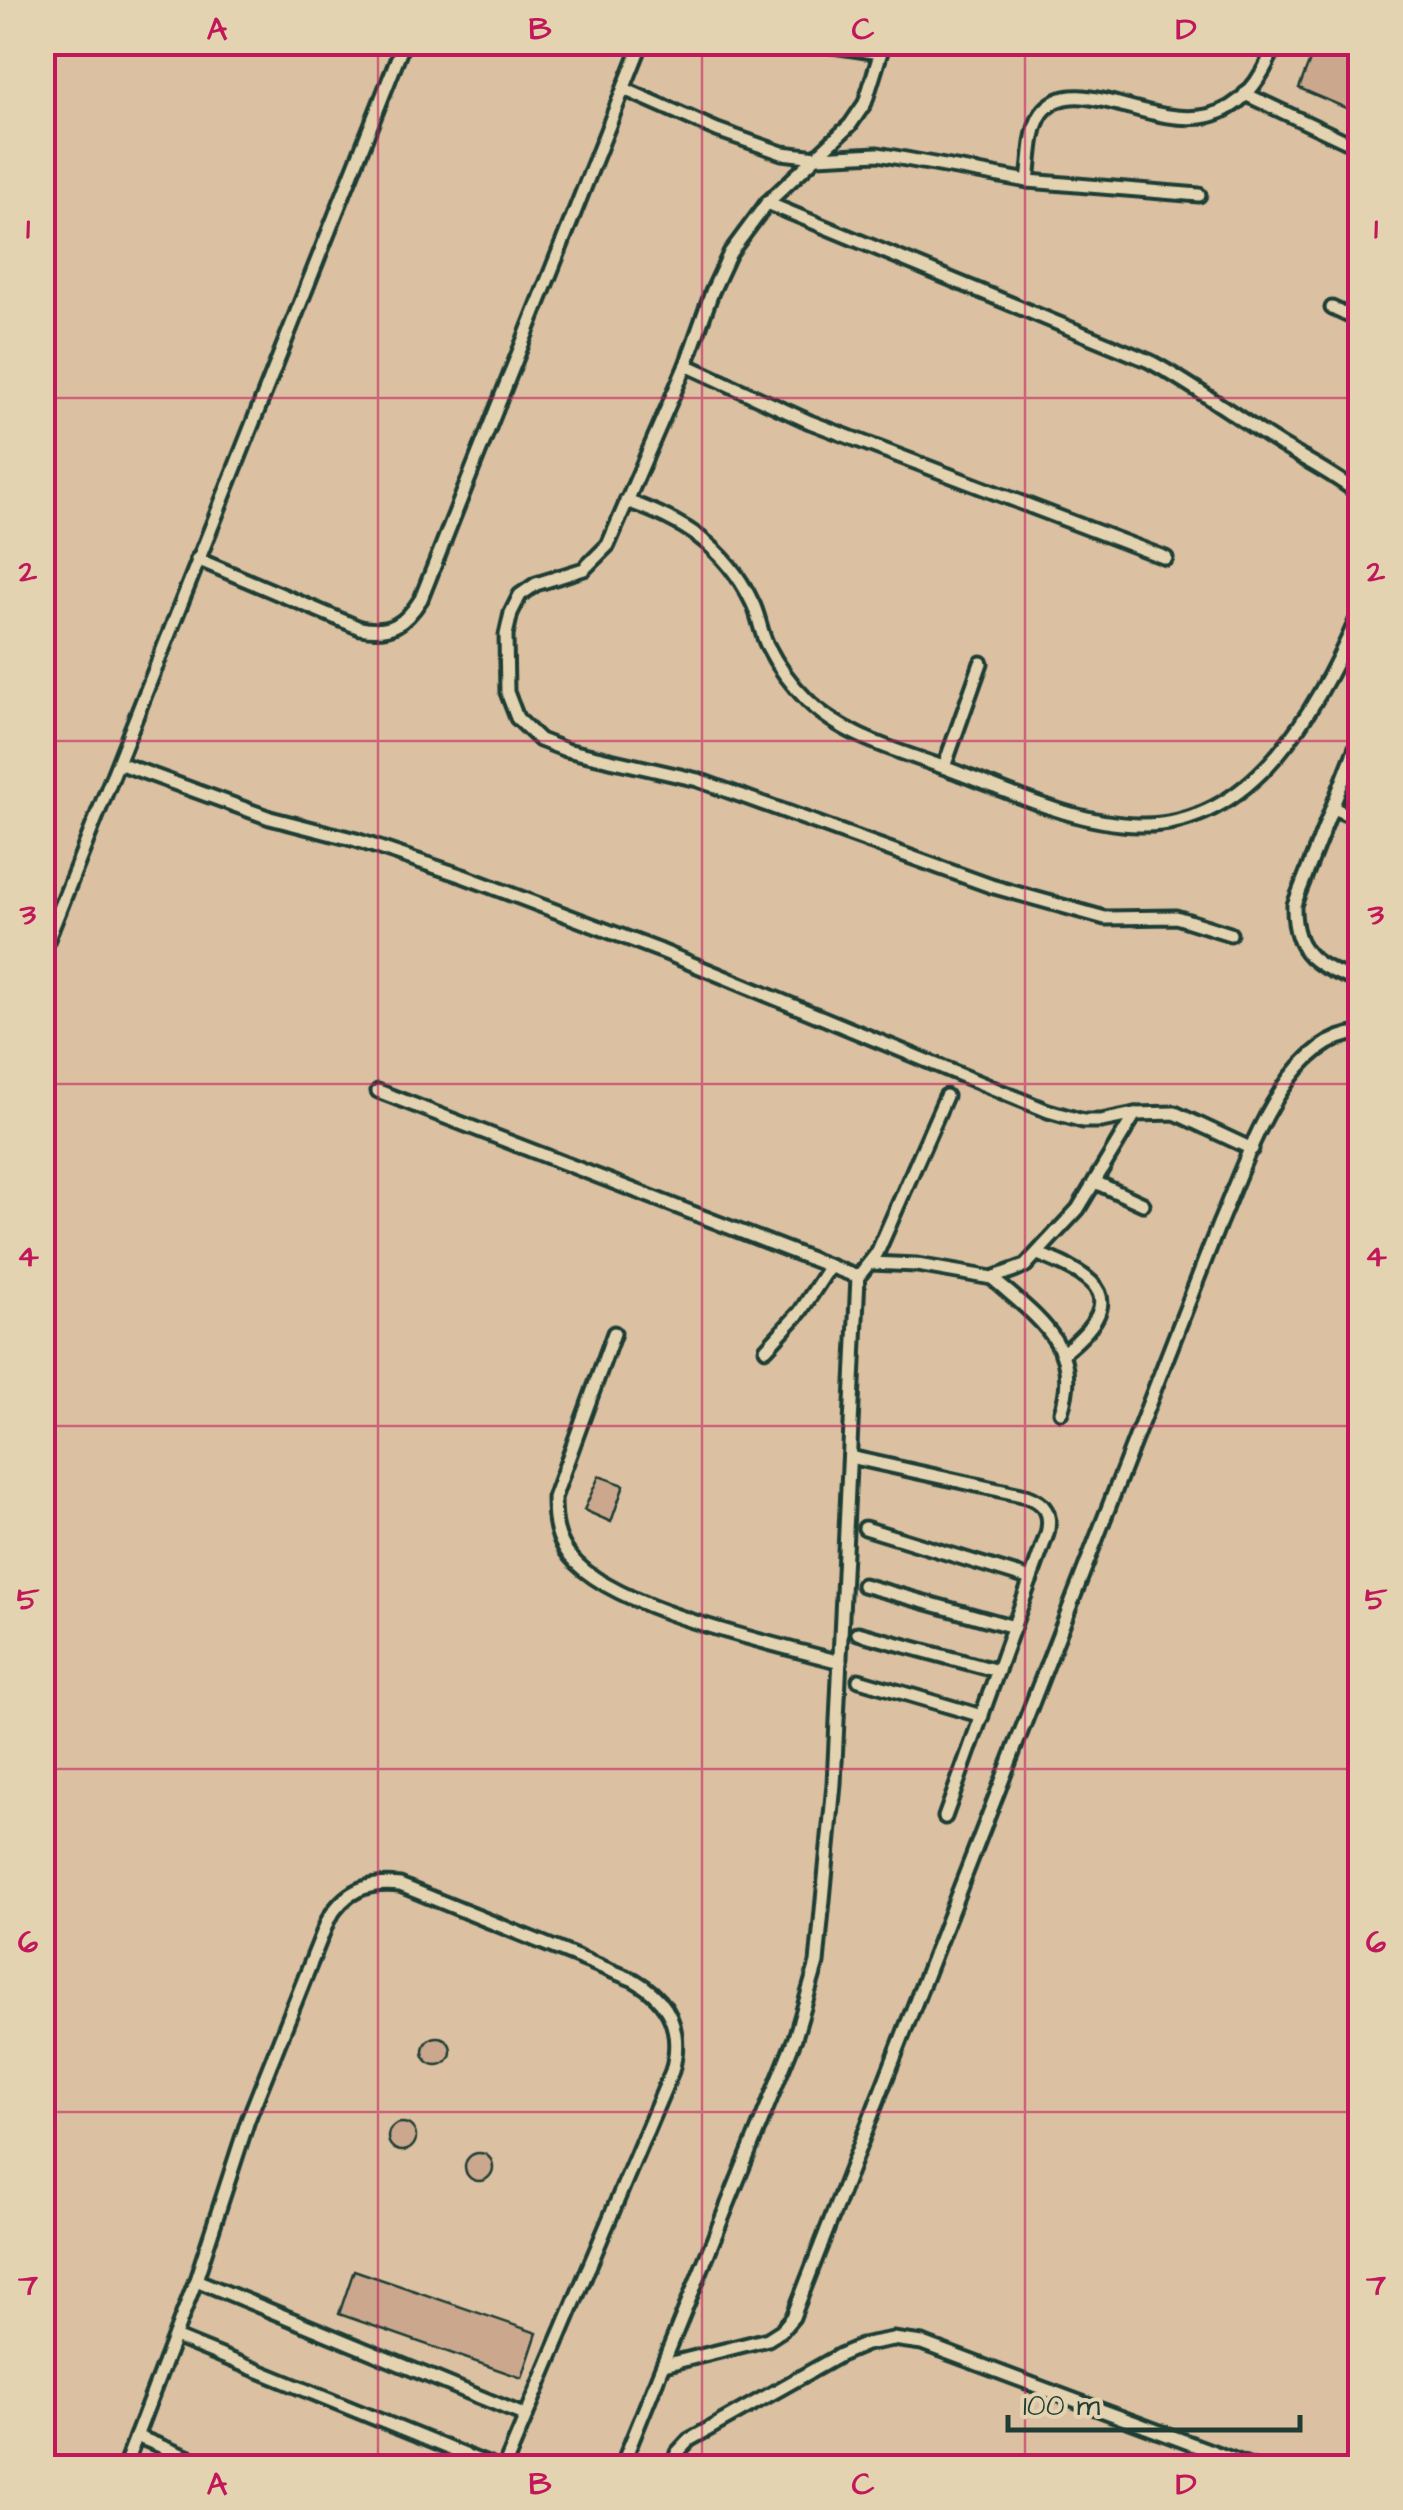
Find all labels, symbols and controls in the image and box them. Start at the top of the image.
text: A [207,7,228,52]
text: B [529,7,552,52]
text: C [852,7,875,52]
text: D [1176,7,1197,52]
text: 1 [26,206,30,251]
text: 1 [1374,206,1378,251]
text: 2 [18,549,38,594]
text: 2 [1366,549,1386,594]
text: 3 [19,892,37,937]
text: 3 [1367,892,1385,937]
text: 4 [17,1234,39,1279]
text: 4 [1365,1234,1387,1279]
text: 5 [17,1577,40,1622]
text: 5 [1365,1577,1388,1622]
text: 6 [18,1920,38,1965]
text: 6 [1366,1920,1386,1965]
text: 7 [17,2263,38,2308]
text: 7 [1365,2263,1386,2308]
scale bar [1008,2370,1300,2432]
text: 100 m [1023,2385,1101,2427]
text: A [207,2462,228,2507]
text: B [529,2462,552,2507]
text: C [852,2462,875,2507]
text: D [1176,2462,1197,2507]

